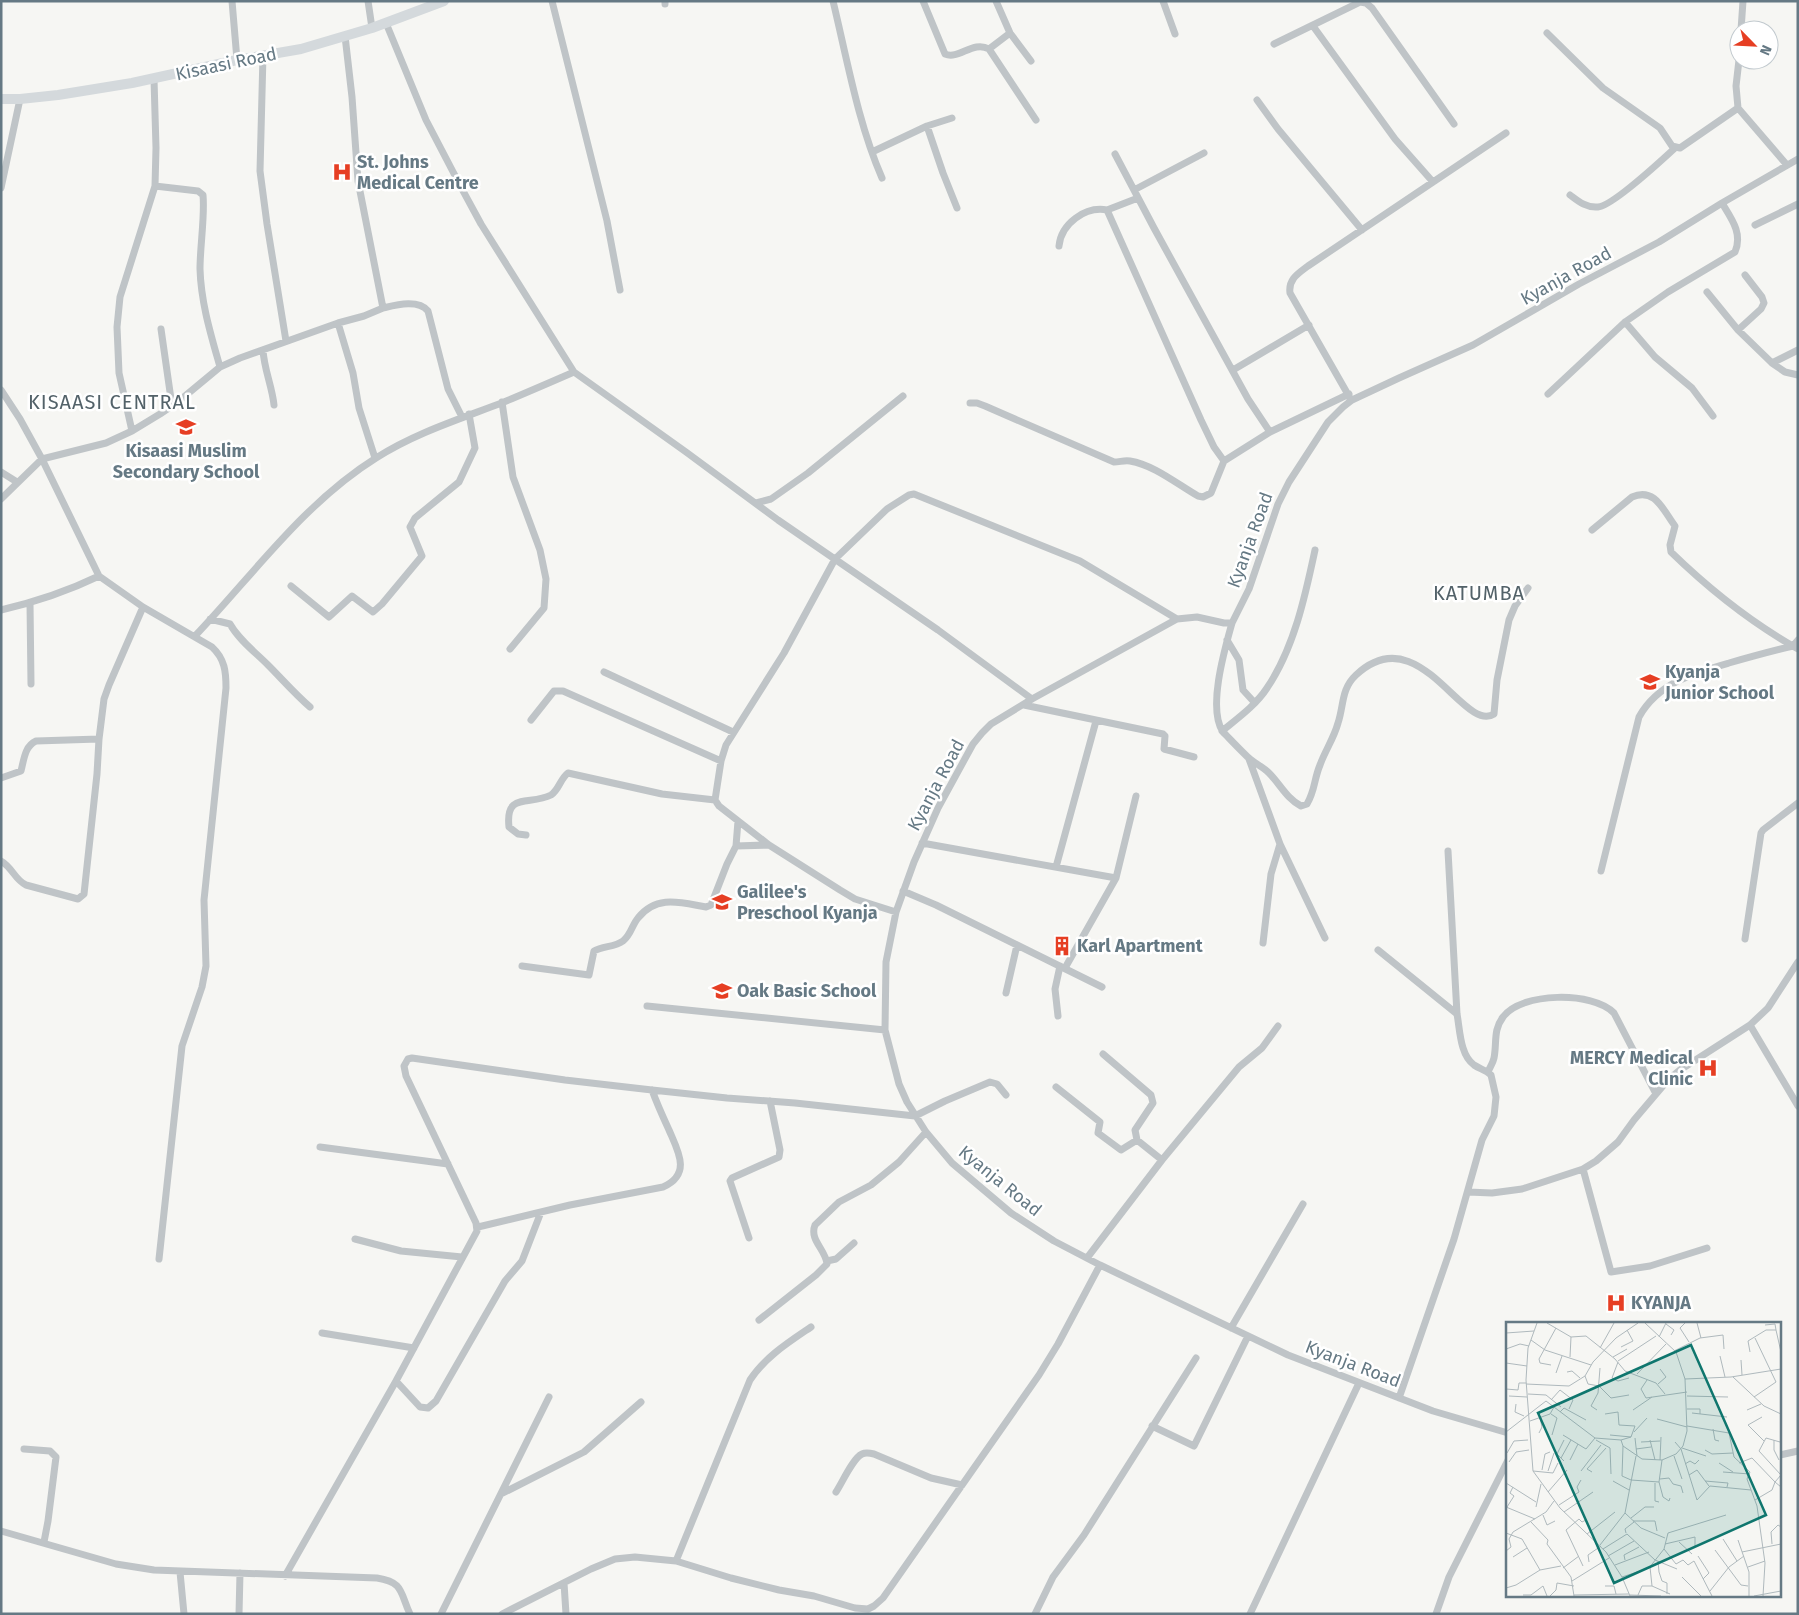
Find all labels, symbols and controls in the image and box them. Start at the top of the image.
north arrow [1729,20,1779,70]
text: N [1756,42,1775,58]
street label: Kisaasi Road [173,43,279,85]
place label: St. Johns Medical Centre [357,151,479,194]
hospital icon: St. Johns Medical Centre [331,161,353,183]
street label: Kyanja Road [1517,242,1615,310]
district label: KISAASI CENTRAL [28,390,196,414]
school or university icon: Kisaasi Muslim Secondary School [175,416,197,438]
place label: Kisaasi Muslim Secondary School [113,440,260,483]
street label: Kyanja Road [1222,489,1278,591]
district label: KATUMBA [1433,581,1525,605]
place label: Kyanja Junior School [1664,661,1775,704]
school or university icon: Kyanja Junior School [1639,671,1661,693]
street label: Kyanja Road [903,735,969,835]
place label: Galilee's Preschool Kyanja [737,881,878,924]
school or university icon: Galilee's Preschool Kyanja [711,891,733,913]
building icon: Karl Apartment [1051,935,1073,957]
place label: Karl Apartment [1077,935,1204,957]
school or university icon: Oak Basic School [711,980,733,1002]
place label: Oak Basic School [737,980,877,1002]
place label: MERCY Medical Clinic [1570,1047,1694,1090]
hospital icon: MERCY Medical Clinic [1697,1057,1719,1079]
street label: Kyanja Road [954,1141,1046,1221]
hospital icon: KYANJA [1605,1292,1627,1314]
place label: KYANJA [1631,1292,1691,1314]
inset map [1506,1322,1782,1598]
street label: Kyanja Road [1302,1336,1404,1392]

